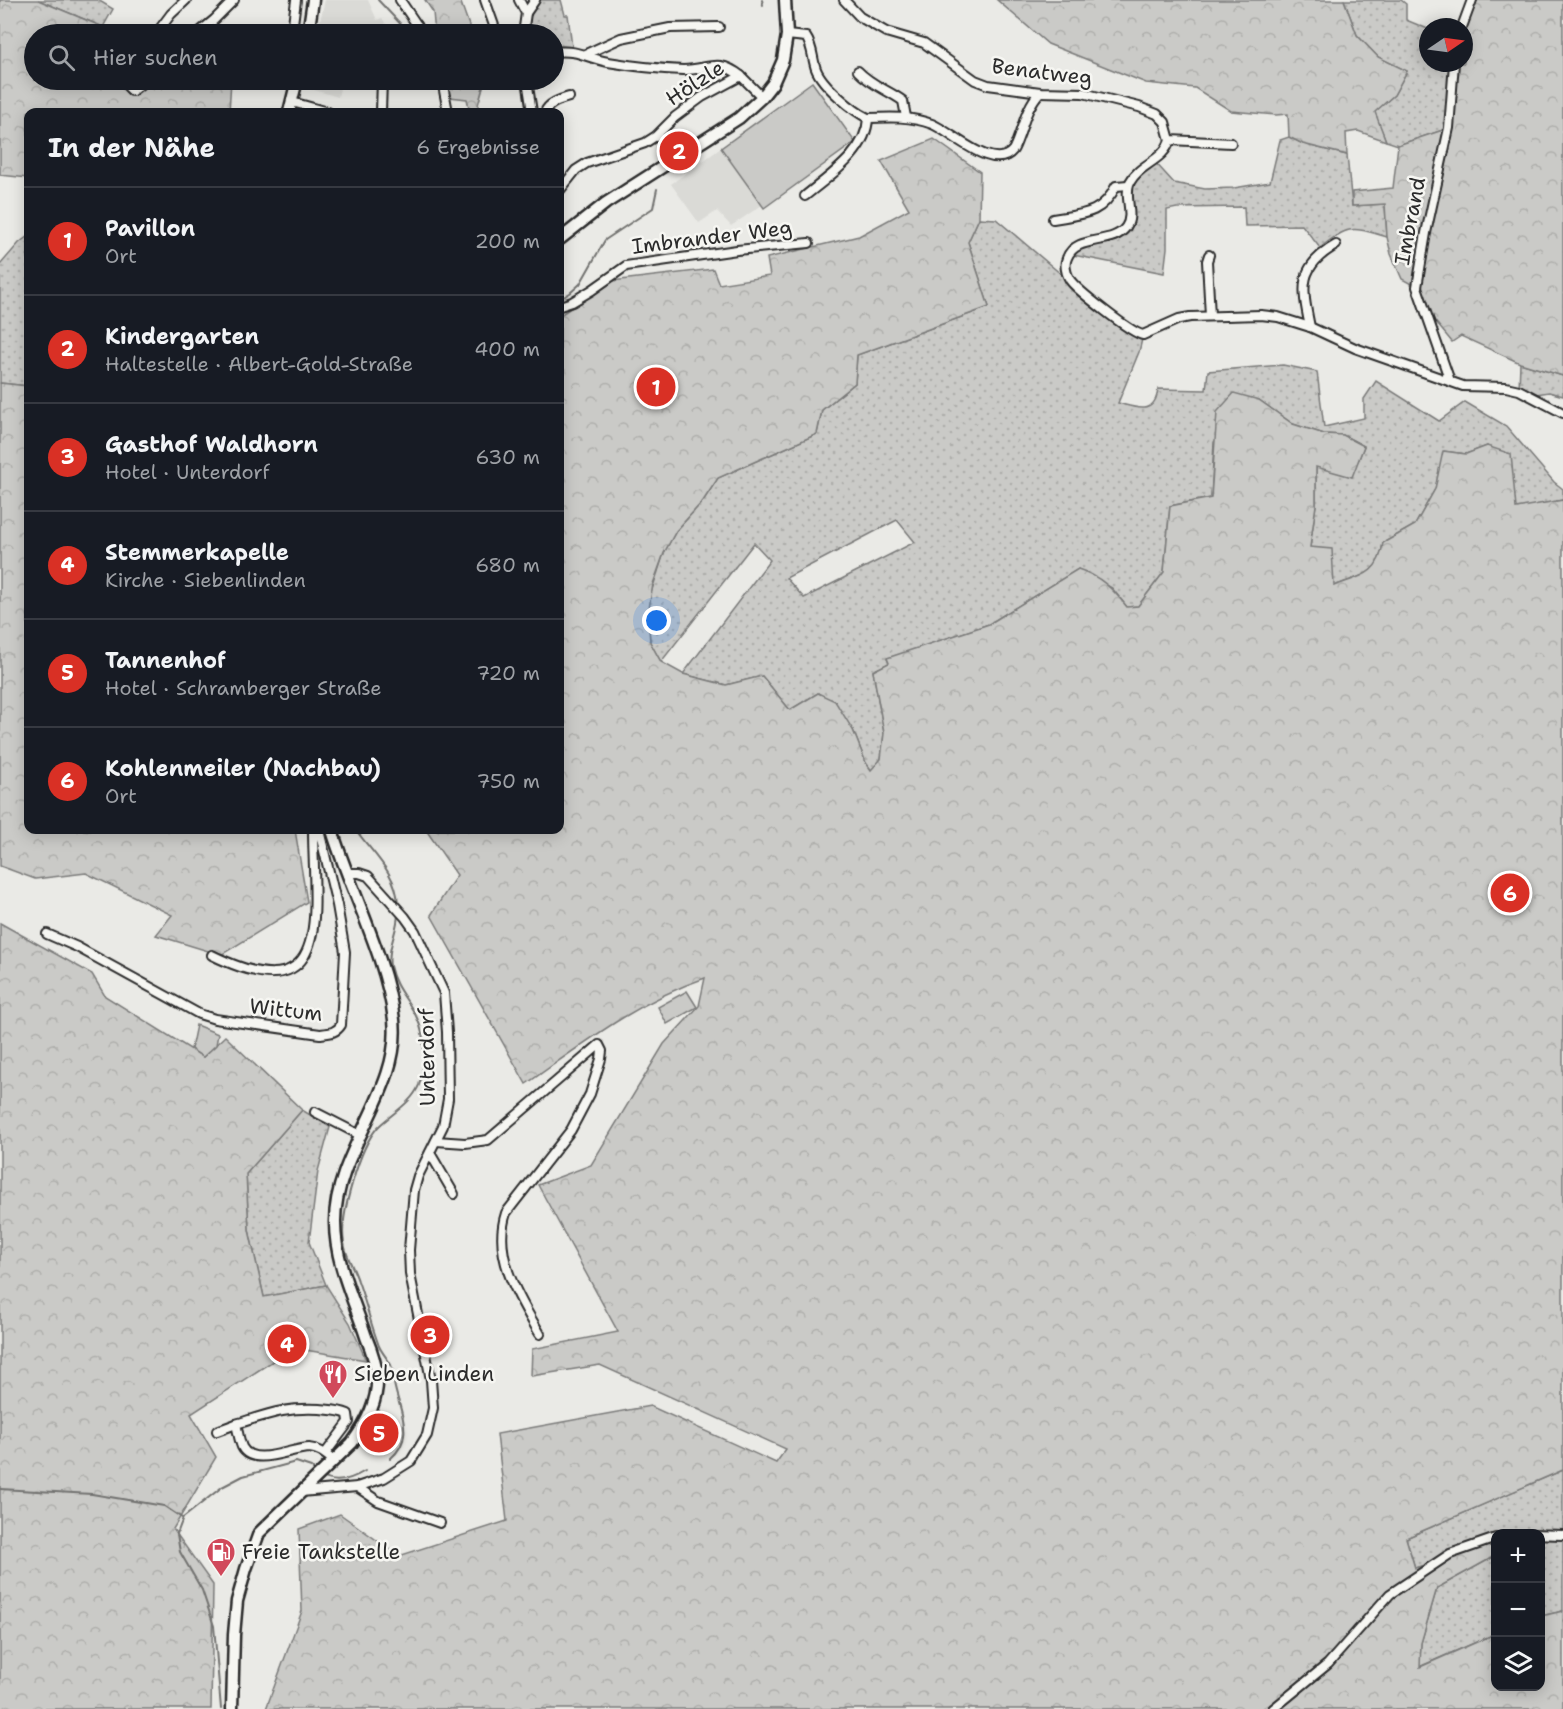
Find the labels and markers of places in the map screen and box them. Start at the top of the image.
pin: 2 [660,128,698,174]
pin: 1 [636,364,676,410]
pin: 6 [1490,870,1530,916]
pin: 3 [410,1312,450,1358]
pin: 4 [268,1322,306,1366]
restaurant icon: Sieben Linden [317,1358,349,1400]
place label: Sieben Linden [354,1360,494,1388]
pin: 5 [360,1410,398,1456]
fuel station icon: Freie Tankstelle [205,1536,237,1578]
place label: Freie Tankstelle [242,1538,400,1566]

